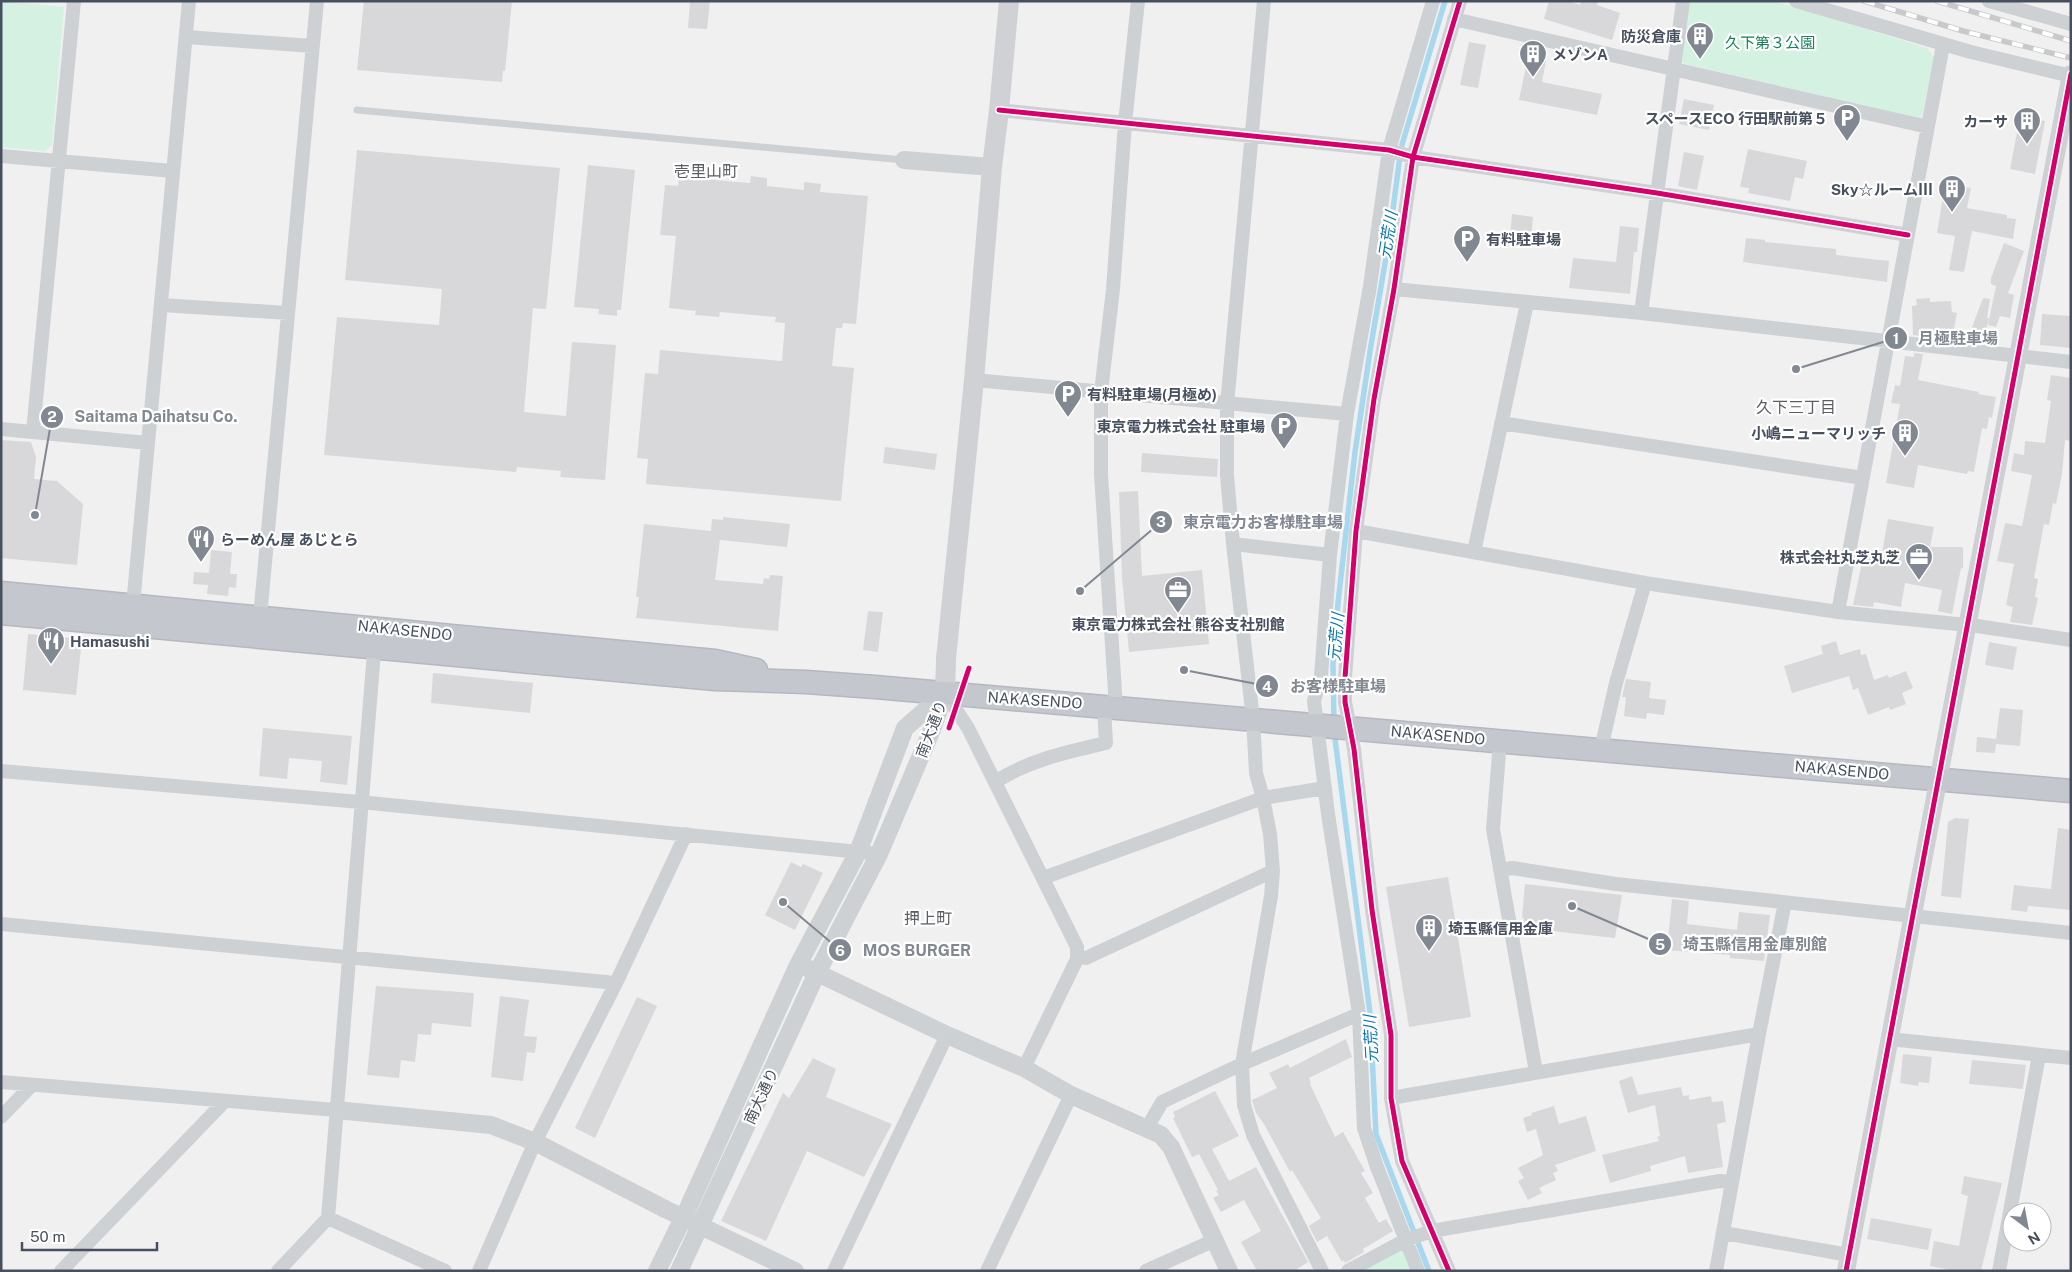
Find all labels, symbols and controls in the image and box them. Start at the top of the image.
building icon: 防災倉庫 [1685,21,1715,60]
place label: 防災倉庫 [1621,28,1681,45]
park label: 久下第３公園 [1725,34,1815,51]
building icon: メゾンA [1518,39,1548,78]
place label: メゾンA [1552,46,1608,63]
parking icon: スペースECO 行田駅前第５ [1832,103,1862,142]
building icon: カーサ [2012,106,2042,145]
place label: スペースECO 行田駅前第５ [1645,110,1828,127]
place label: カーサ [1963,113,2008,130]
district label: 壱里山町 [674,162,738,181]
building icon: Sky☆ルームⅢ [1937,174,1967,213]
place label: Sky☆ルームⅢ [1831,181,1933,198]
water label: 元荒川 [1375,208,1401,260]
parking icon: 有料駐車場 [1452,224,1482,263]
place label: 有料駐車場 [1486,231,1561,248]
callout: 月極駐車場 [1883,323,2008,354]
text: 月極駐車場 [1918,329,1998,348]
text: 1 [1893,330,1899,347]
parking icon: 有料駐車場(月極め) [1053,379,1083,418]
place label: 有料駐車場(月極め) [1087,386,1217,403]
district label: 久下三丁目 [1756,398,1836,417]
callout: Saitama Daihatsu Co. [40,401,248,432]
text: Saitama Daihatsu Co. [74,407,238,426]
text: 2 [47,408,57,425]
parking icon: 東京電力株式会社 駐車場 [1269,411,1299,450]
place label: 東京電力株式会社 駐車場 [1097,418,1265,435]
building icon: 小嶋ニューマリッチ [1890,418,1920,457]
place label: 小嶋ニューマリッチ [1751,425,1886,442]
callout: 東京電力お客様駐車場 [1148,507,1353,538]
text: 3 [1156,513,1166,530]
text: 東京電力お客様駐車場 [1183,513,1343,532]
restaurant icon: らーめん屋 あじとら [186,524,216,563]
place label: らーめん屋 あじとら [220,531,358,548]
office icon: 株式会社丸芝丸芝 [1904,542,1934,581]
place label: 株式会社丸芝丸芝 [1780,549,1900,566]
office icon: 東京電力株式会社 熊谷支社別館 [1163,575,1193,614]
water label: 元荒川 [1324,610,1348,662]
place label: 東京電力株式会社 熊谷支社別館 [1071,616,1285,633]
street label: NAKASENDO [357,617,453,643]
restaurant icon: Hamasushi [36,626,66,665]
place label: Hamasushi [70,633,149,650]
callout: お客様駐車場 [1255,671,1396,702]
text: お客様駐車場 [1290,677,1386,696]
text: 4 [1262,678,1272,695]
street label: NAKASENDO [987,688,1083,712]
street label: 南大通り [912,698,950,760]
street label: NAKASENDO [1390,722,1486,748]
street label: NAKASENDO [1794,757,1890,783]
district label: 押上町 [904,909,952,928]
building icon: 埼玉縣信用金庫 [1414,913,1444,952]
place label: 埼玉縣信用金庫 [1448,920,1553,937]
callout: 埼玉縣信用金庫別館 [1648,929,1837,960]
callout: MOS BURGER [827,935,981,966]
text: 埼玉縣信用金庫別館 [1683,935,1827,954]
text: 5 [1655,936,1665,953]
text: MOS BURGER [863,941,971,960]
text: 6 [835,942,845,959]
water label: 元荒川 [1360,1013,1382,1063]
street label: 南大通り [741,1065,781,1127]
north arrow [2002,1202,2052,1252]
scale bar [22,1220,158,1252]
text: 50 m [30,1228,65,1245]
text: N [2025,1228,2043,1248]

